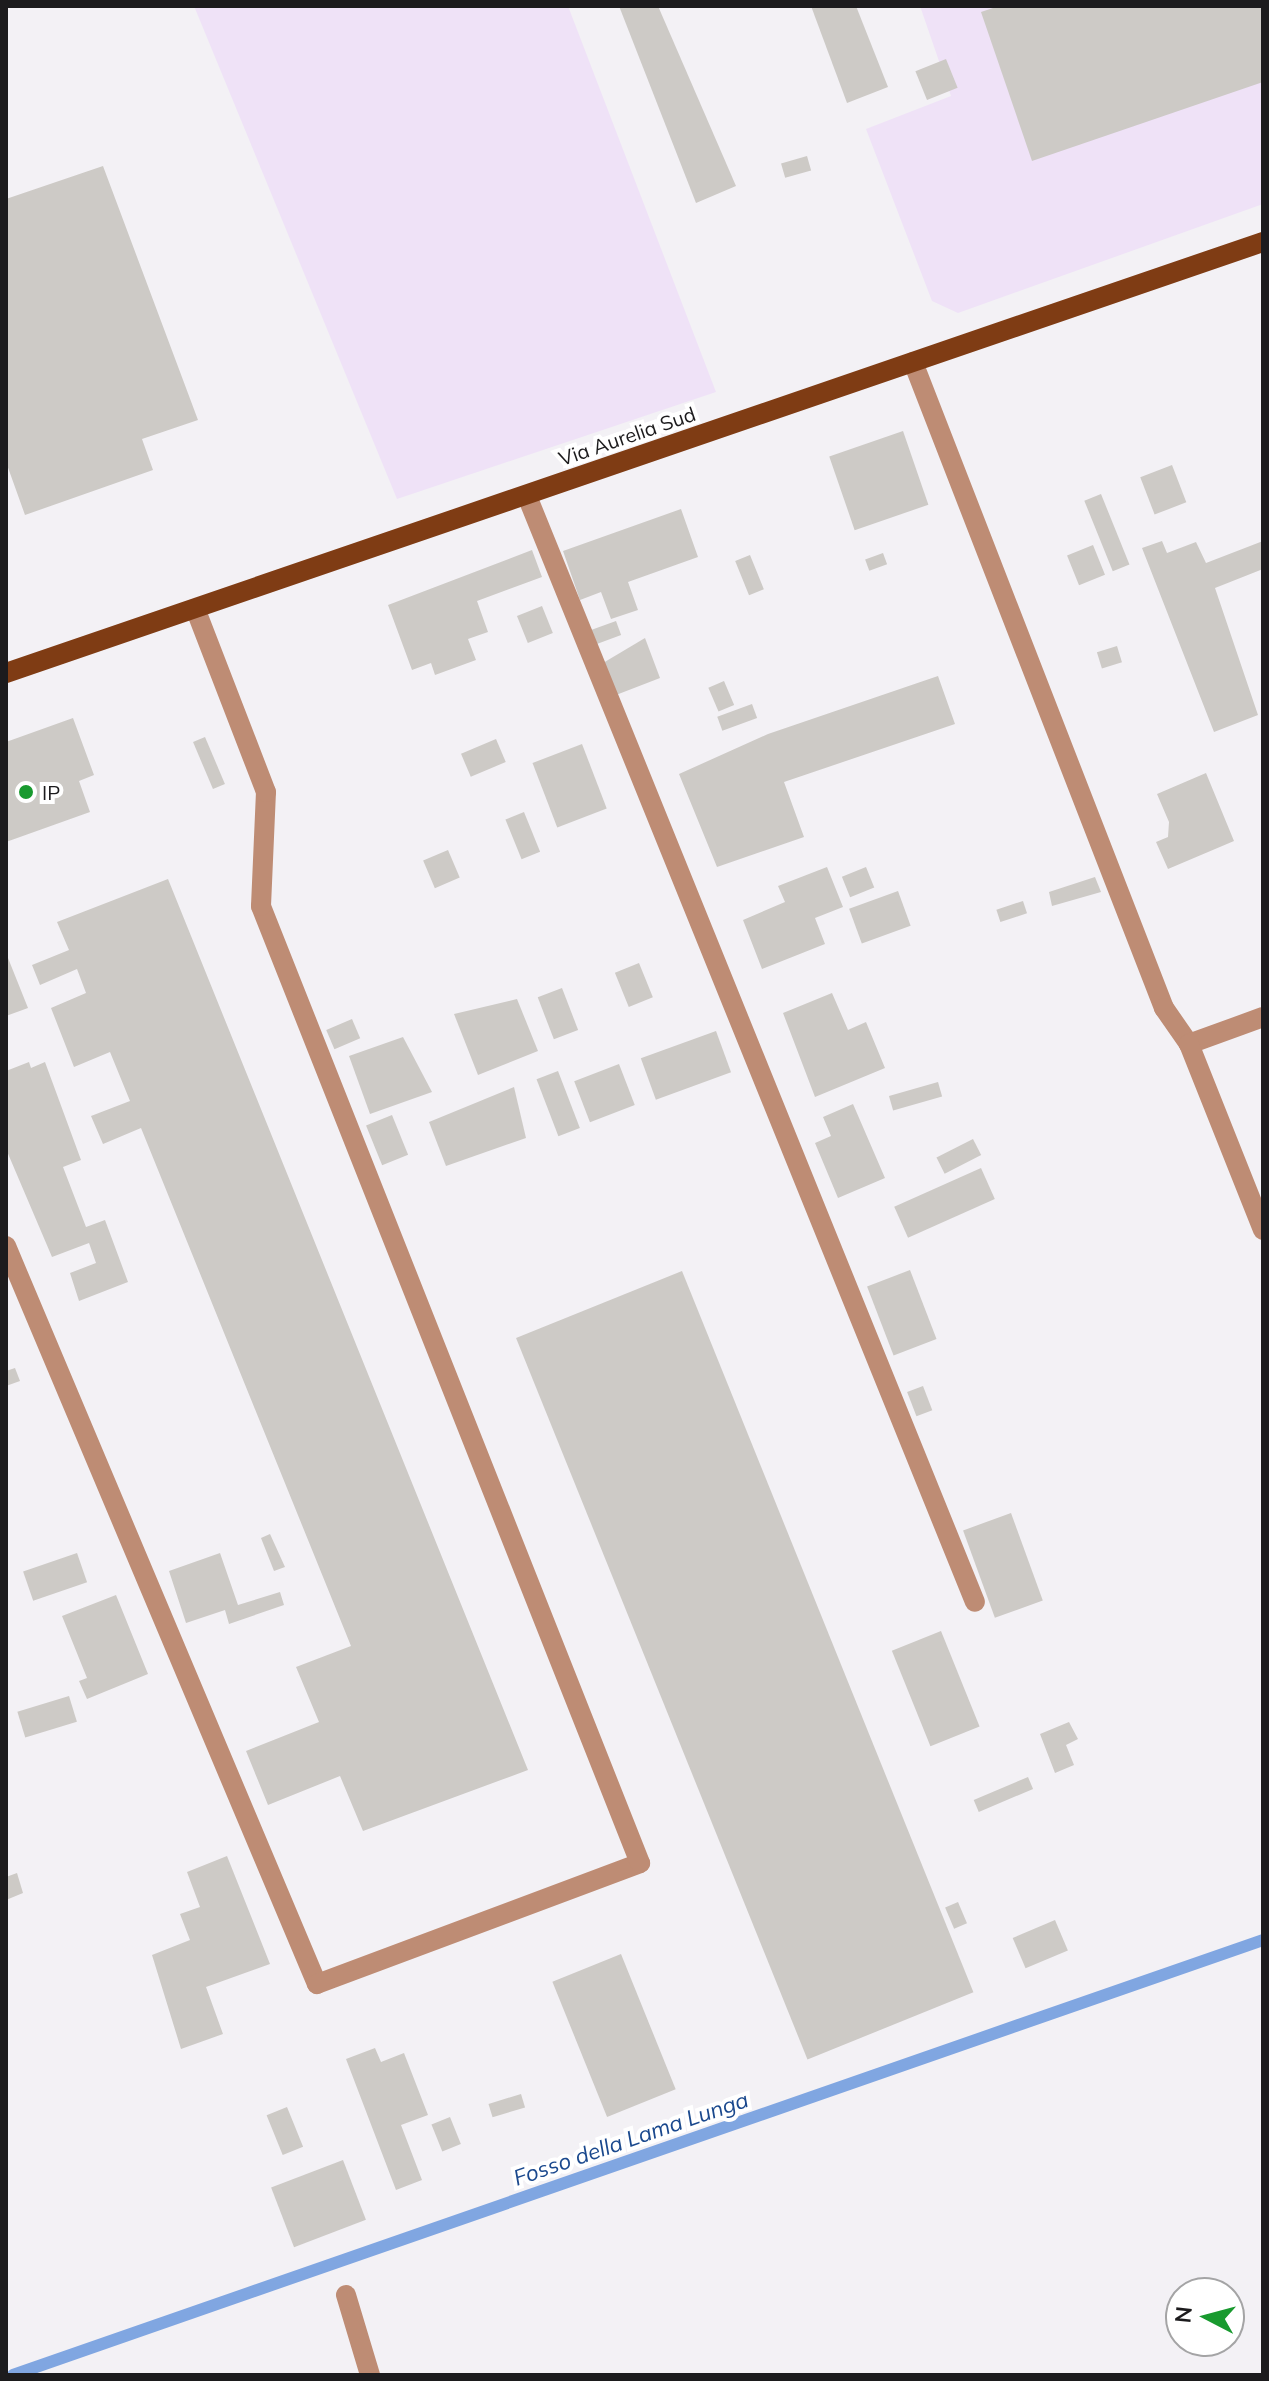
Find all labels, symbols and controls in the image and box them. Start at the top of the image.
street label: Via Aurelia Sud [556,401,698,471]
place label: IP [42,780,60,804]
marker: IP [17,783,35,801]
water label: Fosso della Lama Lunga [510,2086,752,2192]
north arrow [1165,2277,1245,2357]
text: N [1168,2305,1198,2324]

